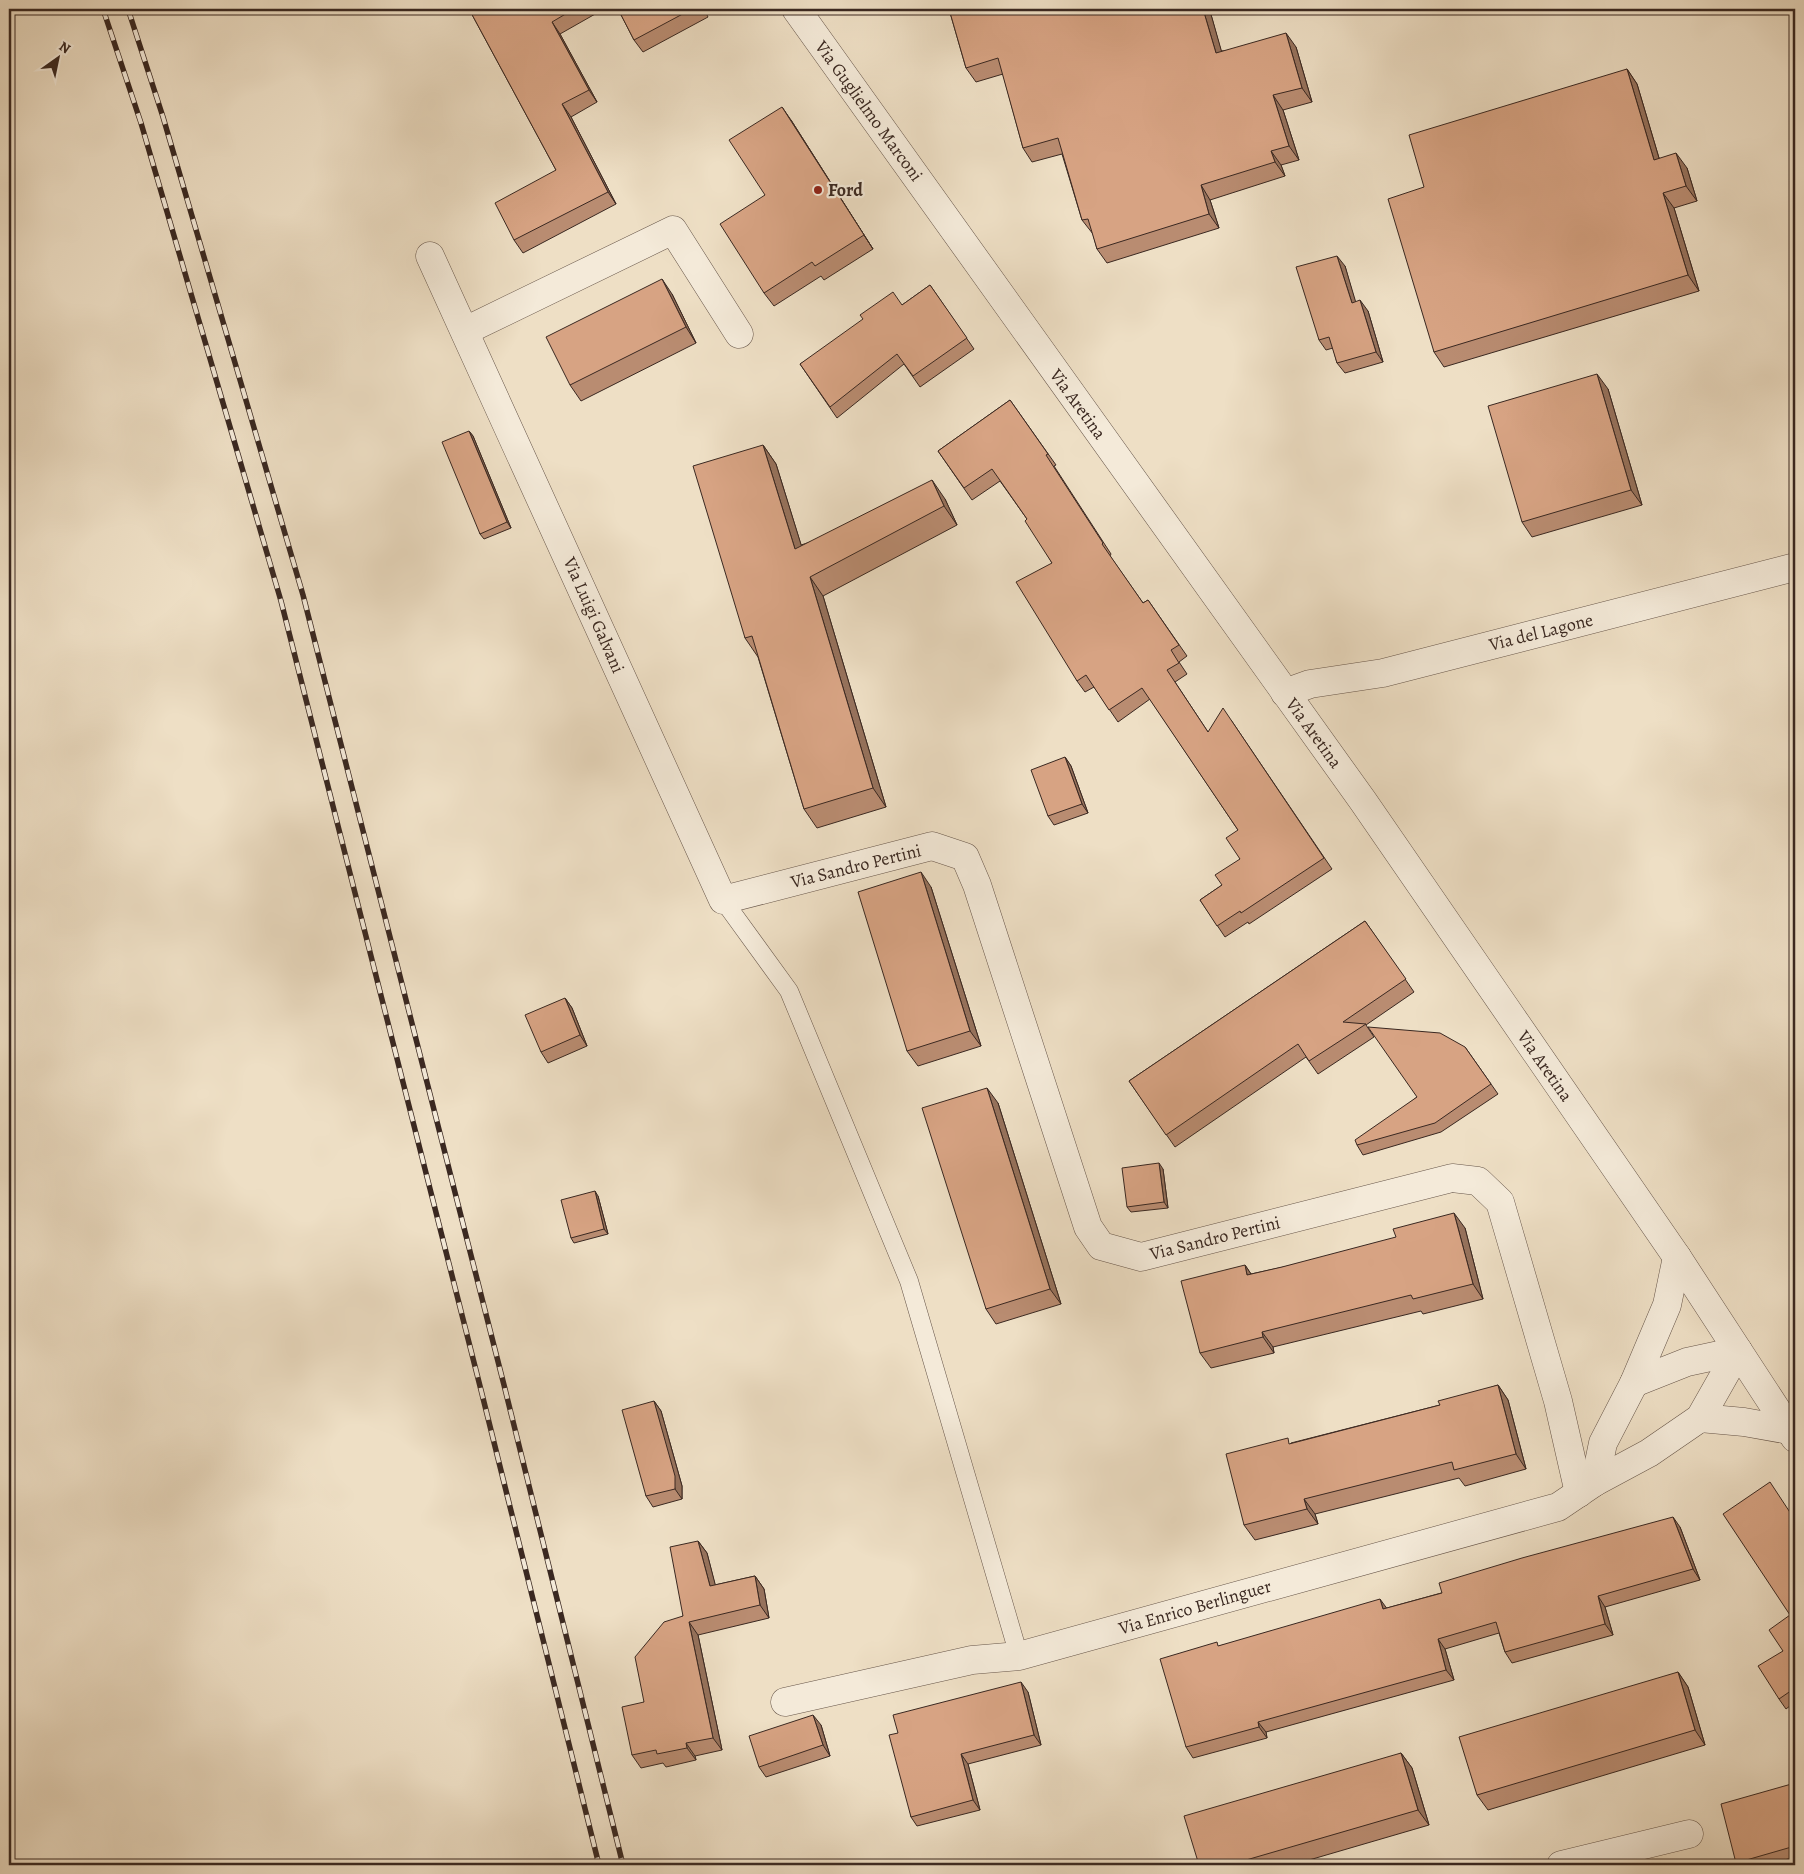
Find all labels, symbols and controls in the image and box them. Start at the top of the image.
north arrow [32,32,82,82]
street label: Via Guglielmo Marconi [809,35,928,186]
text: N [55,37,74,58]
place label: Ford [828,178,863,202]
marker: Ford [812,184,824,196]
street label: Via Aretina [1044,363,1112,445]
street label: Via Luigi Galvani [557,552,630,677]
street label: Via del Lagone [1486,607,1596,657]
street label: Via Aretina [1280,692,1348,774]
street label: Via Sandro Pertini [787,838,924,894]
street label: Via Aretina [1511,1025,1579,1107]
street label: Via Sandro Pertini [1146,1210,1283,1266]
street label: Via Enrico Berlinguer [1115,1574,1274,1641]

